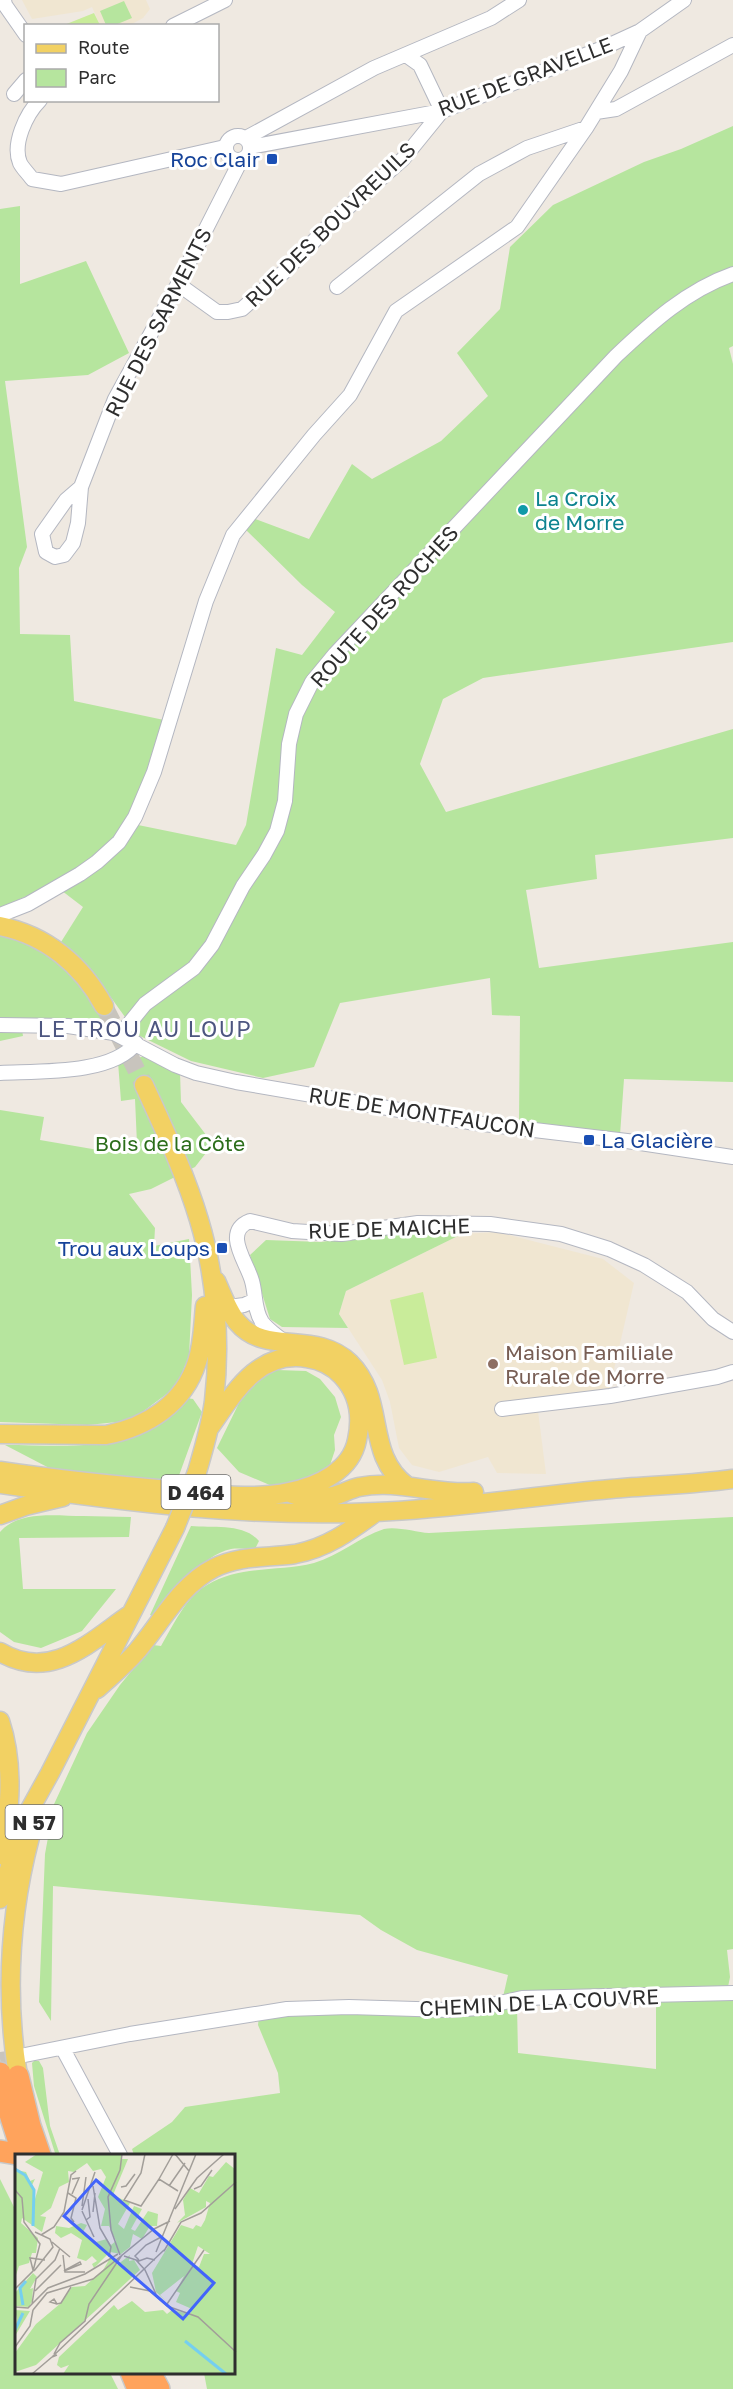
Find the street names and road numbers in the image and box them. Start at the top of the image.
street label: RUE DE GRAVELLE [434,31,616,121]
street label: RUE DES BOUVREUILS [239,136,421,312]
street label: RUE DES SARMENTS [99,223,217,421]
street label: ROUTE DES ROCHES [304,520,464,692]
street label: RUE DE MONTFAUCON [307,1081,537,1143]
street label: RUE DE MAICHE [308,1212,470,1244]
road number: D 464 [162,1475,230,1509]
road number: N 57 [6,1805,63,1839]
street label: CHEMIN DE LA COUVRE [419,1983,659,2021]

